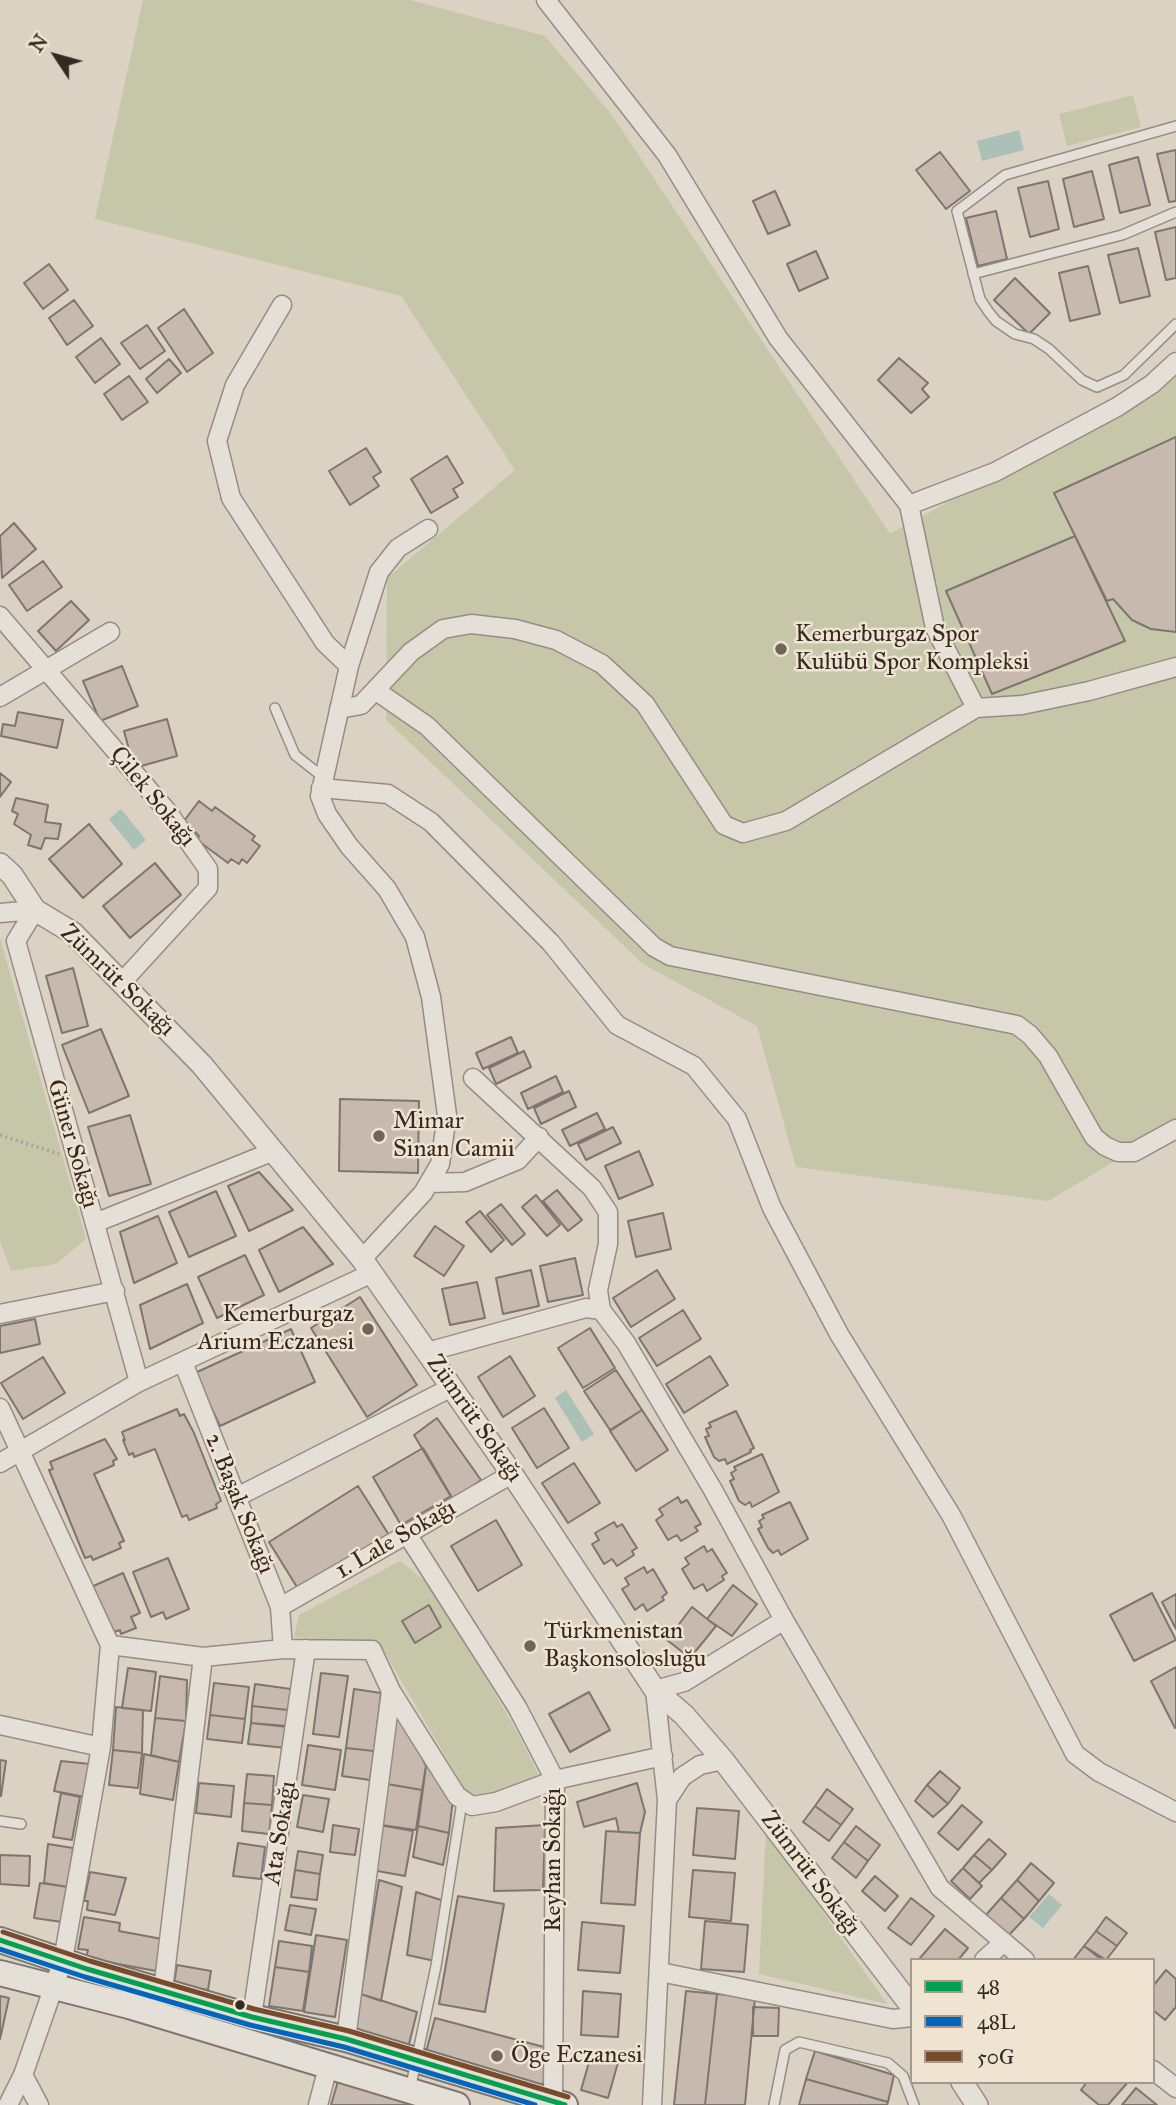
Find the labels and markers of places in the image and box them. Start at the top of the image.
place label: Kemerburgaz Spor Kulübü Spor Kompleksi [795,621,1029,677]
marker: Kemerburgaz Spor Kulübü Spor Kompleksi [773,641,789,657]
place label: Mimar Sinan Camii [393,1108,515,1164]
marker: Mimar Sinan Camii [371,1128,387,1144]
place label: Kemerburgaz Arium Eczanesi [197,1301,354,1357]
marker: Kemerburgaz Arium Eczanesi [360,1321,376,1337]
place label: Türkmenistan Başkonsolosluğu [544,1618,706,1674]
marker: Türkmenistan Başkonsolosluğu [522,1638,538,1654]
unlabelled marker [233,1998,247,2012]
place label: Öge Eczanesi [511,2042,643,2070]
marker: Öge Eczanesi [489,2048,505,2064]

